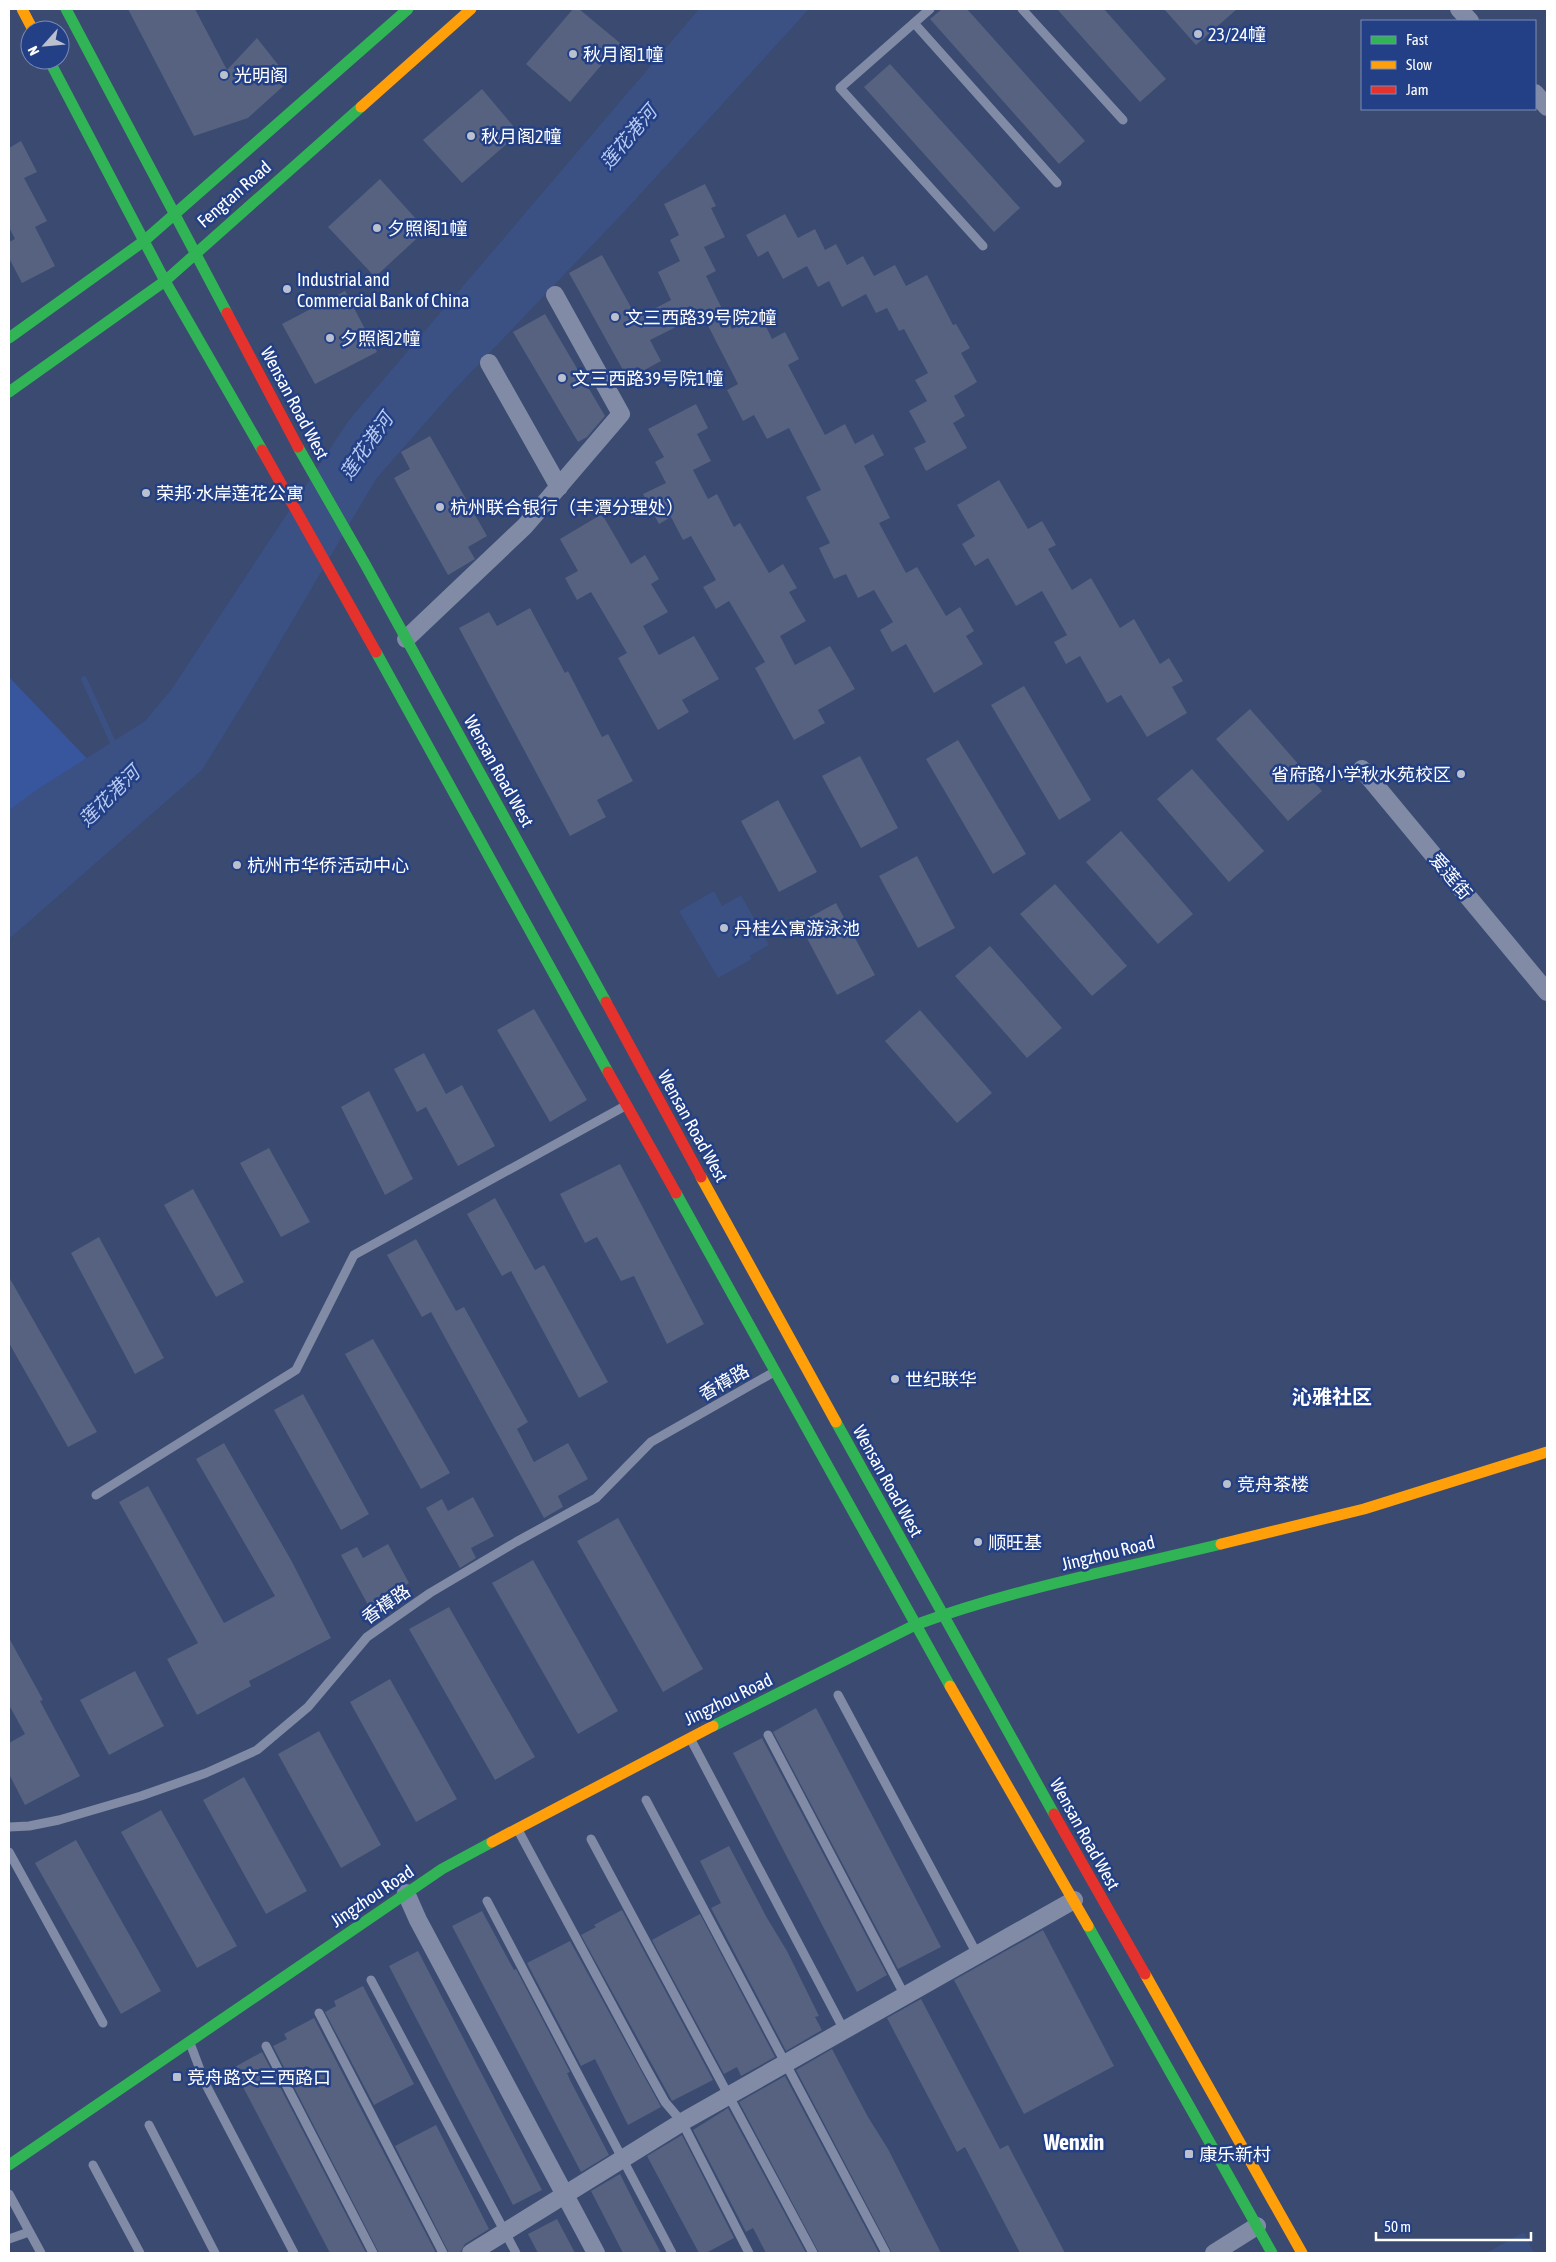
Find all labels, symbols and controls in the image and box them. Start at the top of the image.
north arrow [20,20,70,70]
legend [1361,20,1536,110]
place label: 23/24幢 [1208,24,1266,45]
marker: 23/24幢 [1192,28,1204,40]
text: Fast [1406,31,1428,48]
text: N [24,44,42,58]
place label: 秋月阁1幢 [583,44,663,65]
marker: 秋月阁1幢 [567,48,579,60]
text: Slow [1406,56,1432,73]
place label: 光明阁 [234,65,288,86]
marker: 光明阁 [218,69,230,81]
text: Jam [1406,81,1429,98]
water label: 莲花港河 [595,98,663,173]
place label: 秋月阁2幢 [481,126,561,147]
marker: 秋月阁2幢 [465,130,477,142]
street label: Fengtan Road [193,156,275,232]
place label: 夕照阁1幢 [387,218,467,239]
marker: 夕照阁1幢 [371,222,383,234]
place label: Industrial and Commercial Bank of China [297,269,469,311]
marker: Industrial and Commercial Bank of China [281,283,293,295]
place label: 文三西路39号院2幢 [625,307,776,328]
marker: 文三西路39号院2幢 [609,311,621,323]
place label: 夕照阁2幢 [340,328,420,349]
marker: 夕照阁2幢 [324,332,336,344]
street label: Wensan Road West [257,343,333,463]
place label: 文三西路39号院1幢 [572,368,723,389]
marker: 文三西路39号院1幢 [556,372,568,384]
water label: 莲花港河 [335,405,399,483]
place label: 荣邦·水岸莲花公寓 [156,483,304,504]
marker: 荣邦·水岸莲花公寓 [140,487,152,499]
place label: 杭州联合银行（丰潭分理处） [450,497,684,518]
marker: 杭州联合银行（丰潭分理处） [434,501,446,513]
street label: Wensan Road West [460,712,538,830]
water label: 莲花港河 [74,759,146,831]
place label: 省府路小学秋水苑校区 [1271,764,1451,785]
marker: 省府路小学秋水苑校区 [1455,768,1467,780]
street label: 爱莲街 [1426,849,1476,903]
place label: 杭州市华侨活动中心 [247,855,409,876]
marker: 杭州市华侨活动中心 [231,859,243,871]
place label: 丹桂公寓游泳池 [734,918,860,939]
marker: 丹桂公寓游泳池 [718,922,730,934]
street label: Wensan Road West [654,1067,732,1185]
street label: 香樟路 [695,1359,753,1405]
place label: 世纪联华 [905,1369,977,1390]
marker: 世纪联华 [889,1373,901,1385]
district label: 沁雅社区 [1292,1385,1372,1408]
street label: Wensan Road West [849,1422,927,1540]
place label: 竞舟茶楼 [1237,1474,1309,1495]
marker: 竞舟茶楼 [1221,1478,1233,1490]
street label: Jingzhou Road [1059,1531,1157,1575]
place label: 顺旺基 [988,1532,1042,1553]
marker: 顺旺基 [972,1536,984,1548]
street label: 香樟路 [358,1580,414,1628]
street label: Jingzhou Road [680,1669,776,1729]
street label: Wensan Road West [1046,1775,1124,1893]
street label: Jingzhou Road [327,1861,417,1931]
place label: 竞舟路文三西路口 [187,2067,331,2088]
marker: 竞舟路文三西路口 [171,2071,183,2083]
district label: Wenxin [1043,2129,1104,2155]
place label: 康乐新村 [1199,2144,1271,2165]
marker: 康乐新村 [1183,2148,1195,2160]
scale bar [1376,2210,1531,2242]
text: 50 m [1384,2218,1411,2235]

